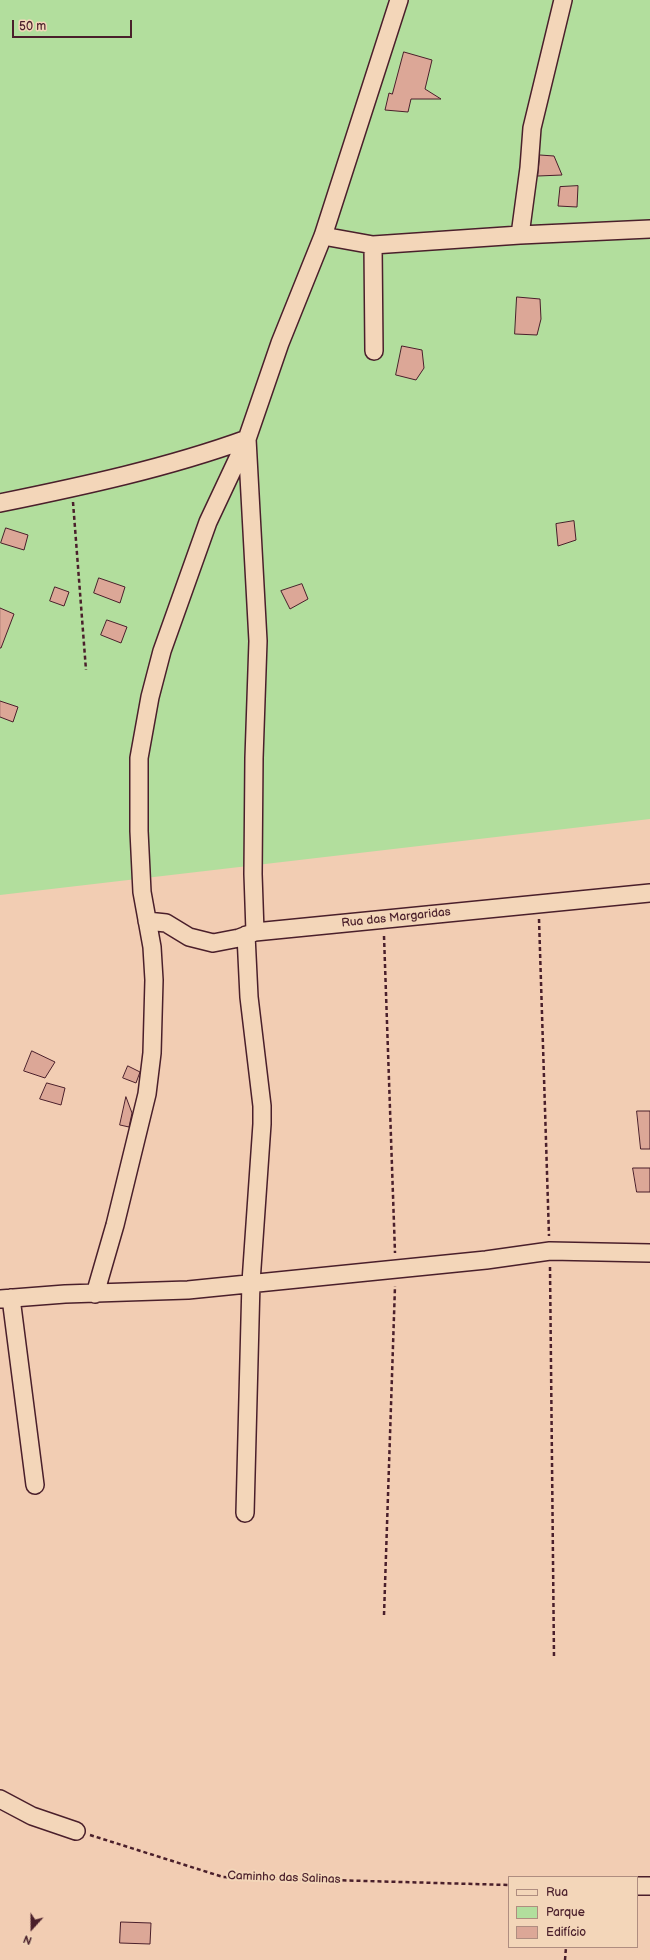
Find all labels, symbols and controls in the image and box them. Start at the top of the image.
scale bar [14,12,134,38]
text: 50 m [19,19,46,34]
street label: Rua das Margaridas [341,905,451,931]
street label: Caminho das Salinas [227,1869,341,1887]
legend [508,1876,638,1948]
text: Rua [546,1885,568,1900]
text: Parque [546,1905,585,1920]
north arrow [12,1908,52,1948]
text: Edifício [546,1925,586,1940]
text: N [21,1932,34,1947]

